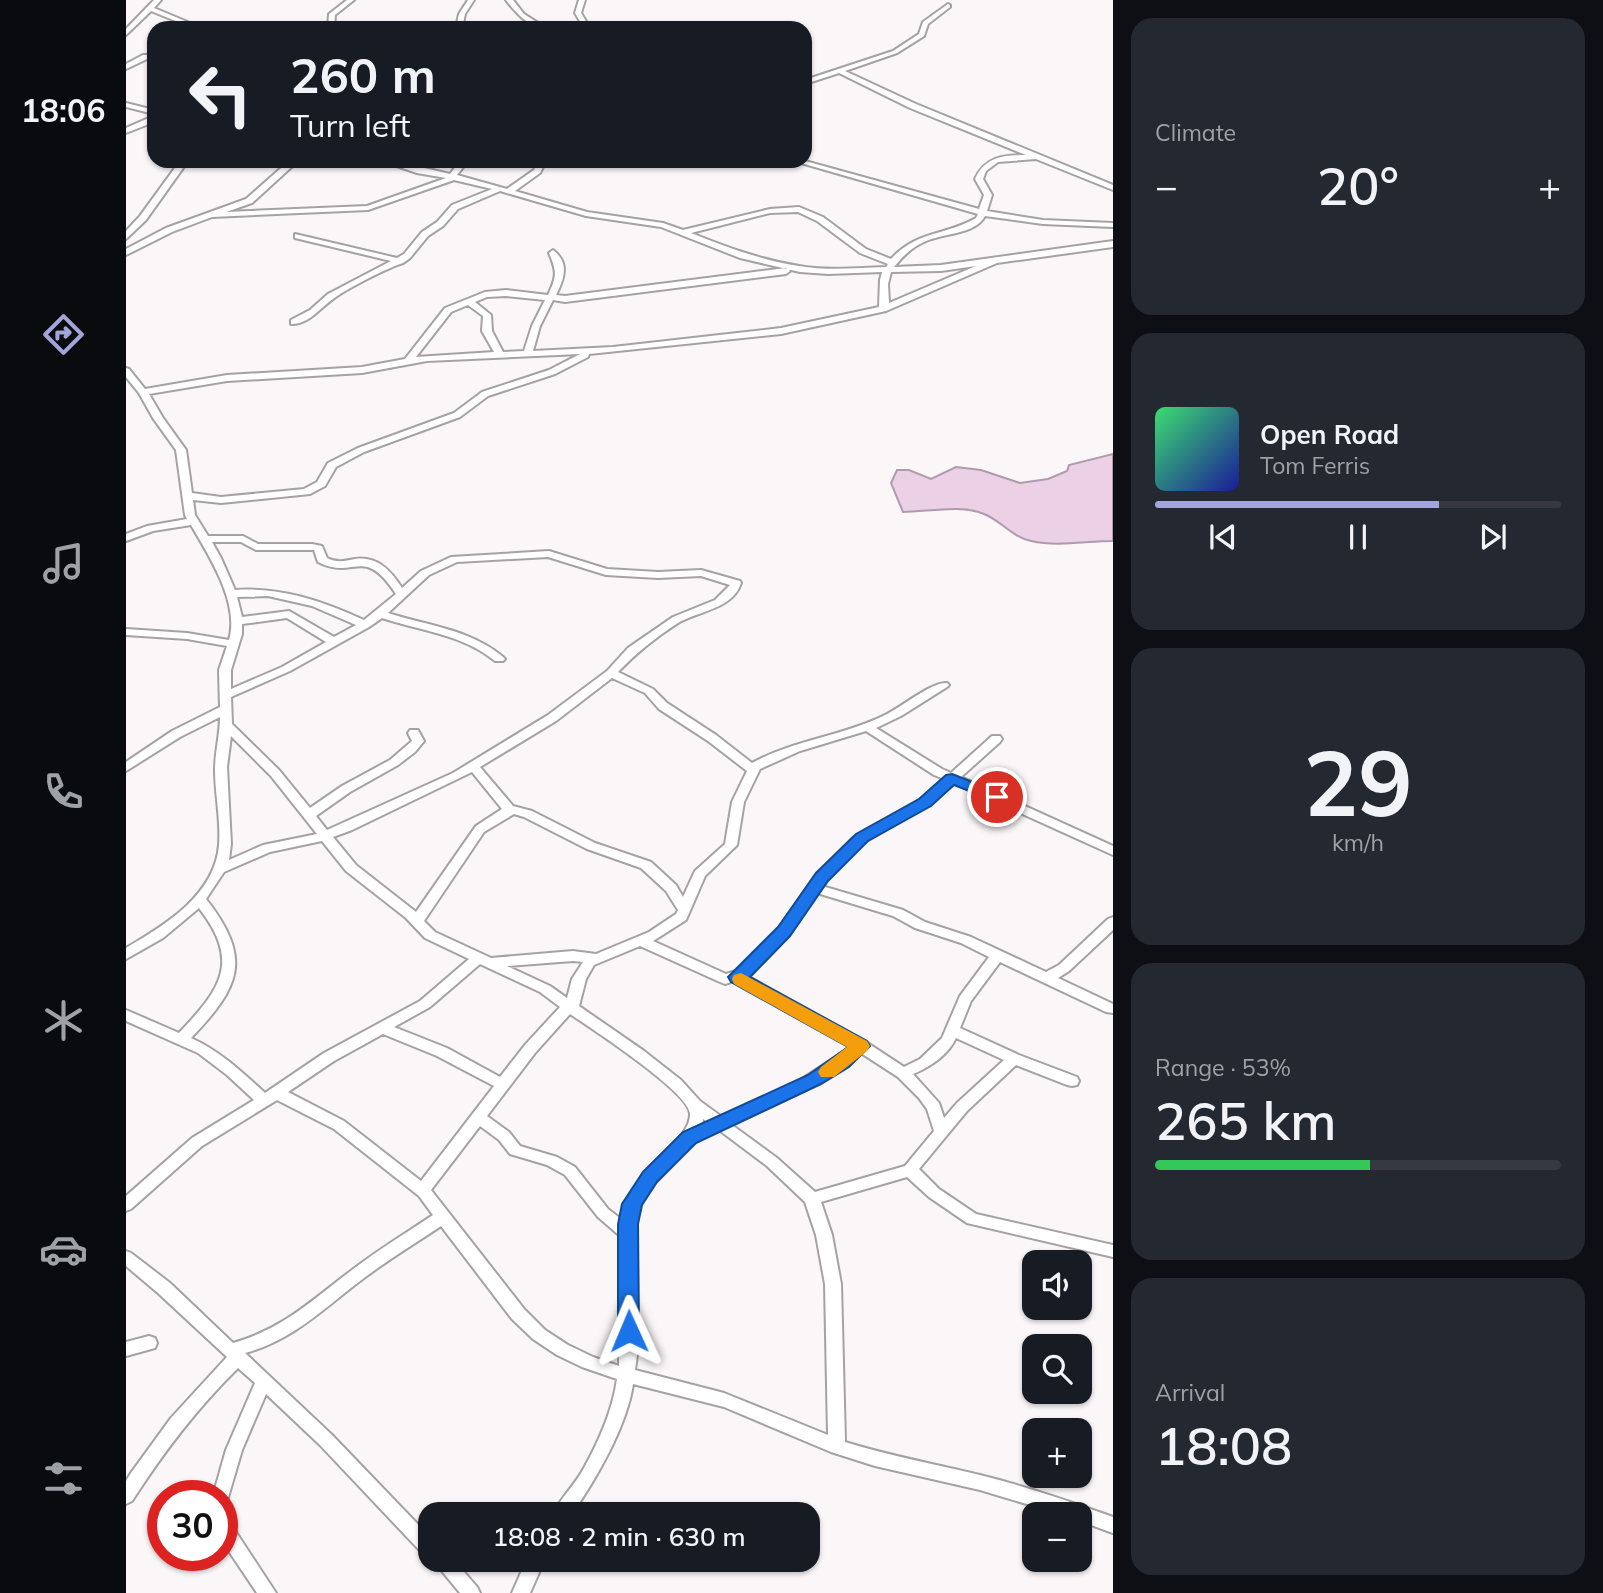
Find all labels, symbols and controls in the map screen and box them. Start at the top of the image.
text: 260 m [290,44,436,105]
icon: left [175,49,266,140]
text: 18:06 [21,90,105,130]
text: Turn left [290,105,410,145]
text: Climate [1155,118,1236,147]
text: 20° [1317,153,1399,218]
text: − [1155,162,1178,210]
text: + [1538,162,1561,210]
icon: directions [39,310,88,359]
text: Open Road [1260,418,1399,451]
text: Tom Ferris [1260,451,1370,480]
icon: previous [1204,518,1242,556]
icon: pause [1339,518,1377,556]
icon: next [1474,518,1512,556]
icon: music [39,539,88,588]
text: 29 [1303,725,1413,839]
icon: phone [39,767,88,816]
pin [967,767,1027,827]
icon: arrive [978,778,1016,816]
text: km/h [1332,828,1384,857]
icon: climate [39,996,88,1045]
text: Range · 53% [1155,1053,1291,1082]
text: 265 km [1155,1088,1336,1153]
icon: car [39,1225,88,1274]
map controls [1022,1250,1092,1572]
button: sound [1022,1250,1092,1320]
position arrow [592,1294,666,1368]
button: search [1022,1334,1092,1404]
text: Arrival [1155,1378,1225,1407]
text: 18:08 [1155,1413,1292,1478]
button: + [1022,1418,1092,1488]
icon: filters [39,1454,88,1503]
speed limit sign: 30 [147,1480,238,1571]
button: − [1022,1502,1092,1572]
text: 18:08 · 2 min · 630 m [492,1520,746,1553]

